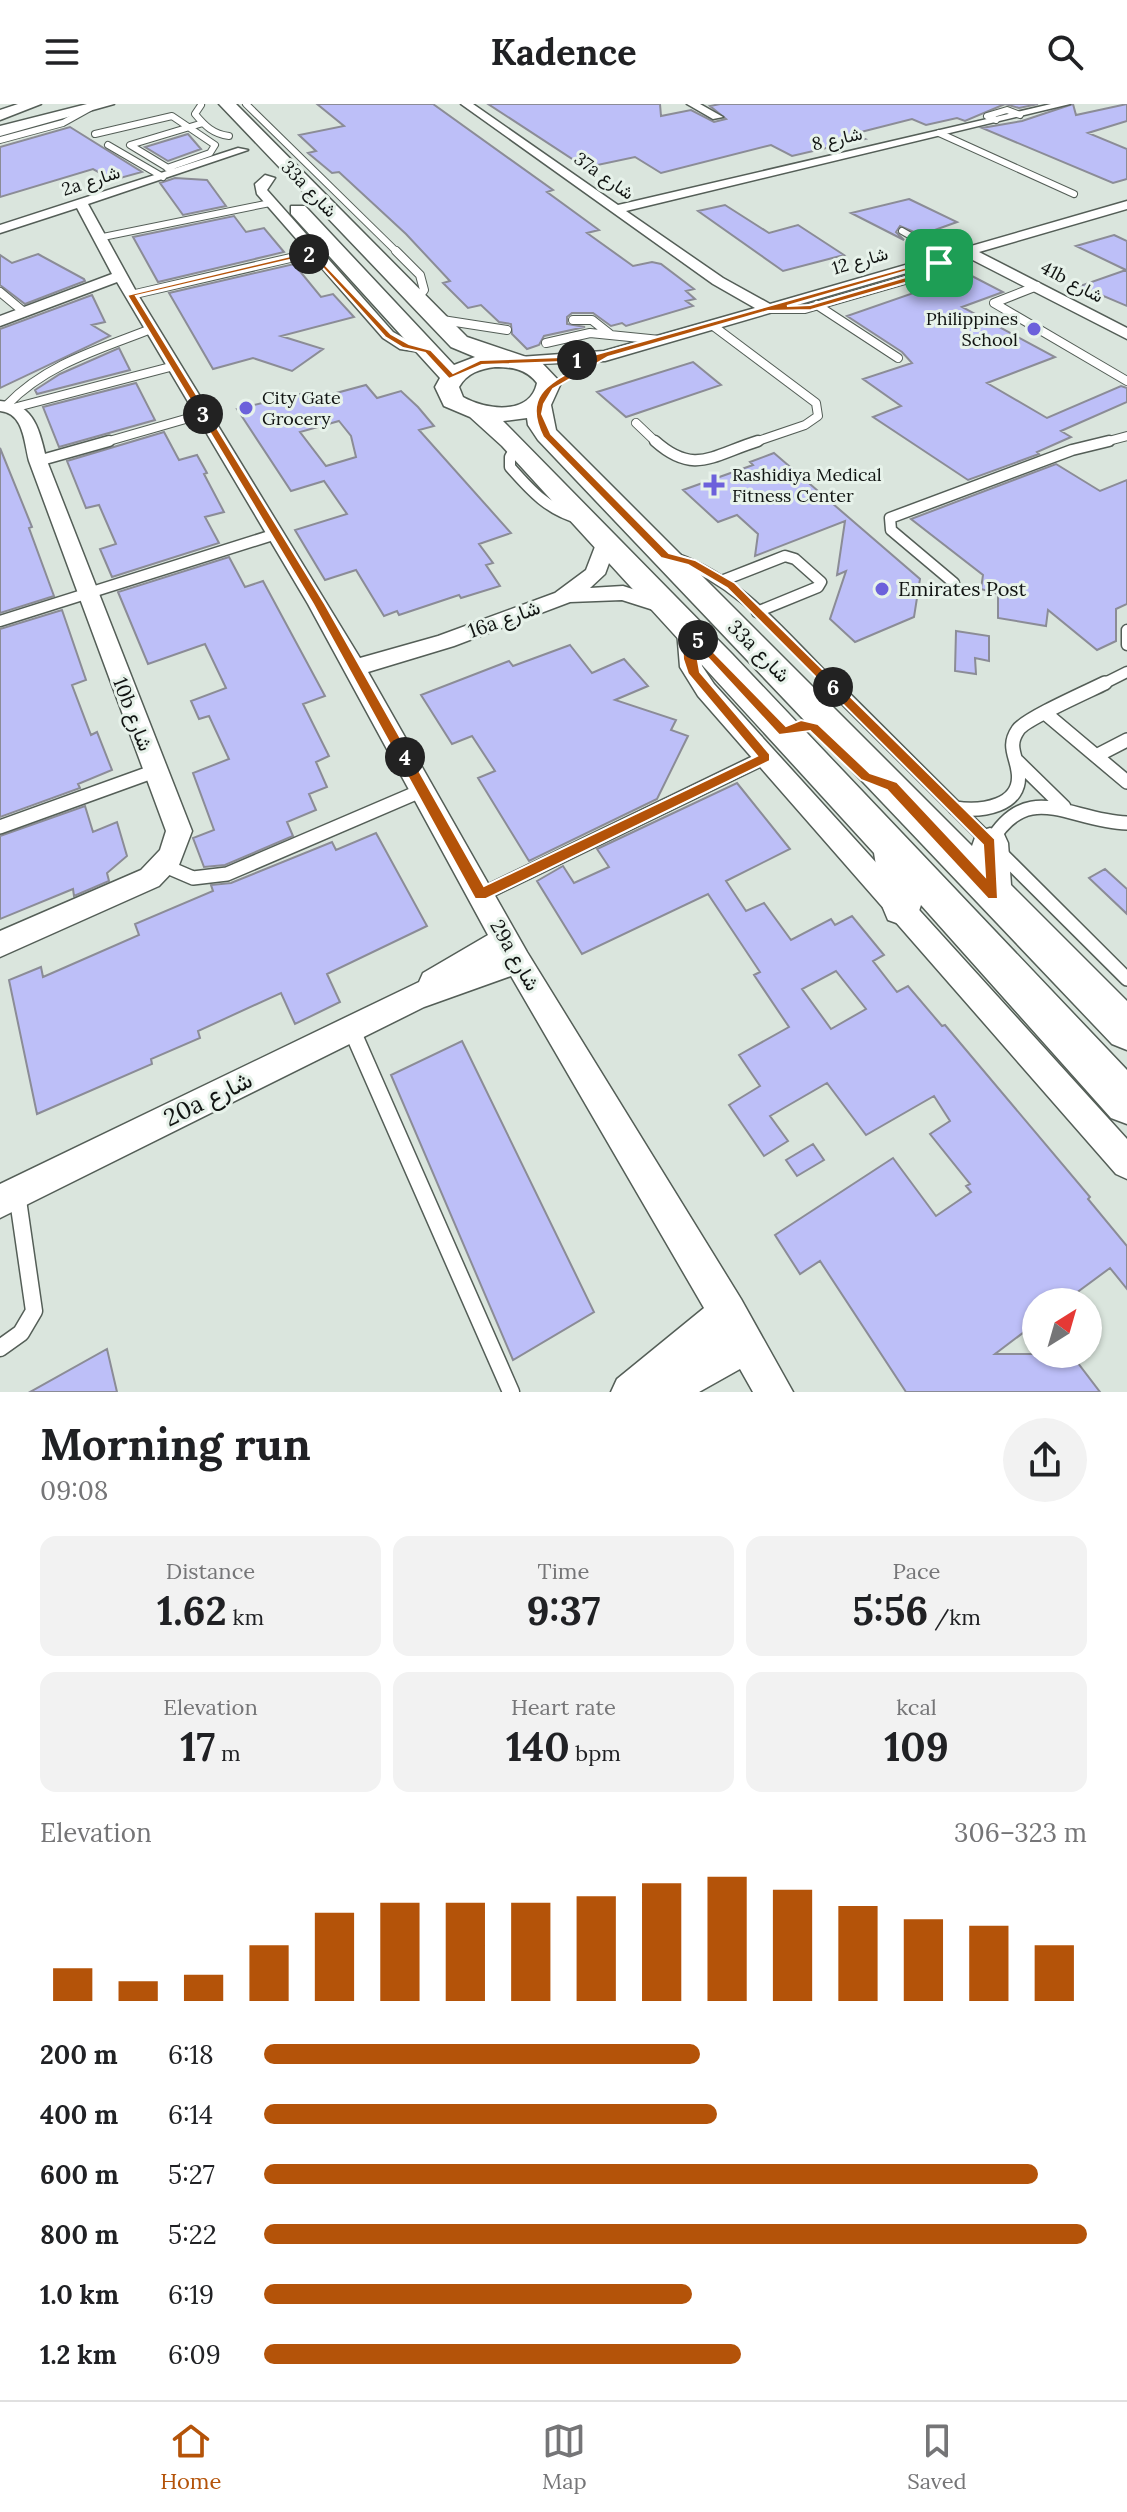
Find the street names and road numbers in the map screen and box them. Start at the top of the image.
street label: شارع 8 [809,122,865,156]
street label: 37a شارع [569,147,639,205]
street label: 33a شارع [276,155,342,223]
street label: 2a شارع [59,160,123,202]
street label: شارع 12 [829,242,891,280]
street label: 41b شارع [1036,256,1108,308]
street label: 16a شارع [464,594,544,645]
street label: 33a شارع [721,614,796,689]
street label: 10b شارع [106,673,159,755]
street label: 29a شارع [483,915,546,996]
street label: 20a شارع [158,1064,258,1134]

